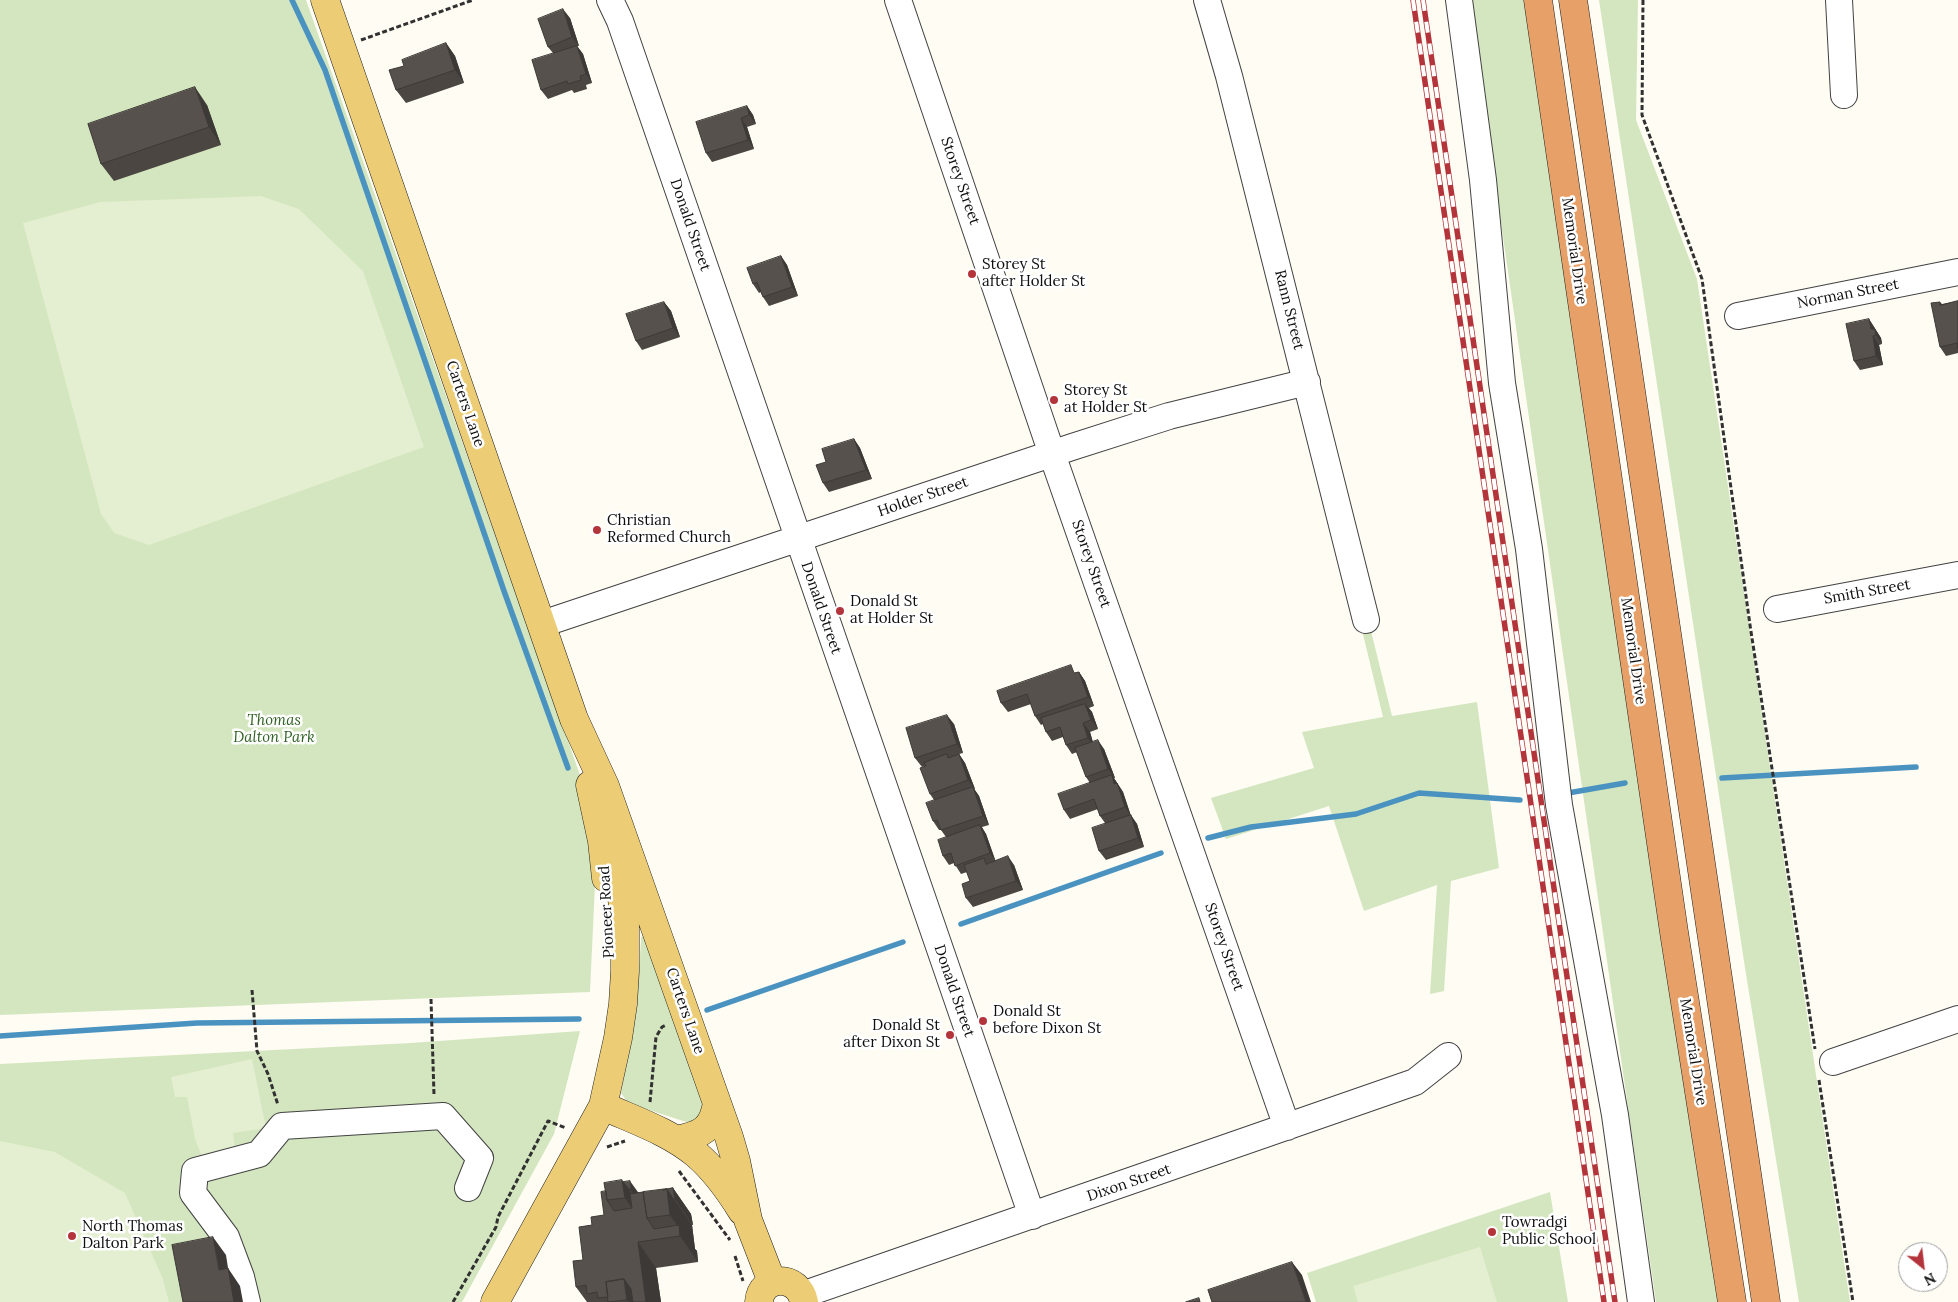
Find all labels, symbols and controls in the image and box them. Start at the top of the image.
street label: Storey Street [937,135,983,227]
street label: Donald Street [666,177,714,273]
street label: Memorial Drive [1558,196,1590,306]
place label: Storey St after Holder St [982,256,1085,291]
marker: Storey St after Holder St [966,268,978,280]
street label: Rann Street [1270,268,1308,352]
street label: Norman Street [1796,275,1900,313]
street label: Carters Lane [442,358,488,450]
place label: Storey St at Holder St [1064,382,1147,417]
marker: Storey St at Holder St [1048,394,1060,406]
street label: Holder Street [875,473,971,521]
place label: Christian Reformed Church [607,512,731,547]
street label: Storey Street [1068,518,1114,610]
marker: Christian Reformed Church [591,524,603,536]
street label: Donald Street [797,560,845,656]
street label: Smith Street [1822,576,1912,608]
place label: Donald St at Holder St [850,593,933,628]
street label: Memorial Drive [1617,596,1649,706]
marker: Donald St at Holder St [834,605,846,617]
park label: Thomas Dalton Park [233,712,315,747]
street label: Pioneer Road [596,865,618,959]
street label: Storey Street [1201,901,1247,993]
street label: Donald Street [930,943,978,1039]
street label: Carters Lane [662,965,708,1057]
street label: Memorial Drive [1676,997,1710,1107]
place label: Donald St before Dixon St [993,1003,1101,1038]
marker: Donald St before Dixon St [977,1015,989,1027]
place label: Donald St after Dixon St [843,1017,940,1052]
marker: Donald St after Dixon St [944,1029,956,1041]
street label: Dixon Street [1085,1160,1173,1206]
place label: Towradgi Public School [1502,1214,1596,1249]
place label: North Thomas Dalton Park [82,1218,183,1253]
marker: Towradgi Public School [1486,1226,1498,1238]
marker: North Thomas Dalton Park [66,1230,78,1242]
north arrow [1898,1242,1948,1292]
text: N [1921,1269,1939,1290]

